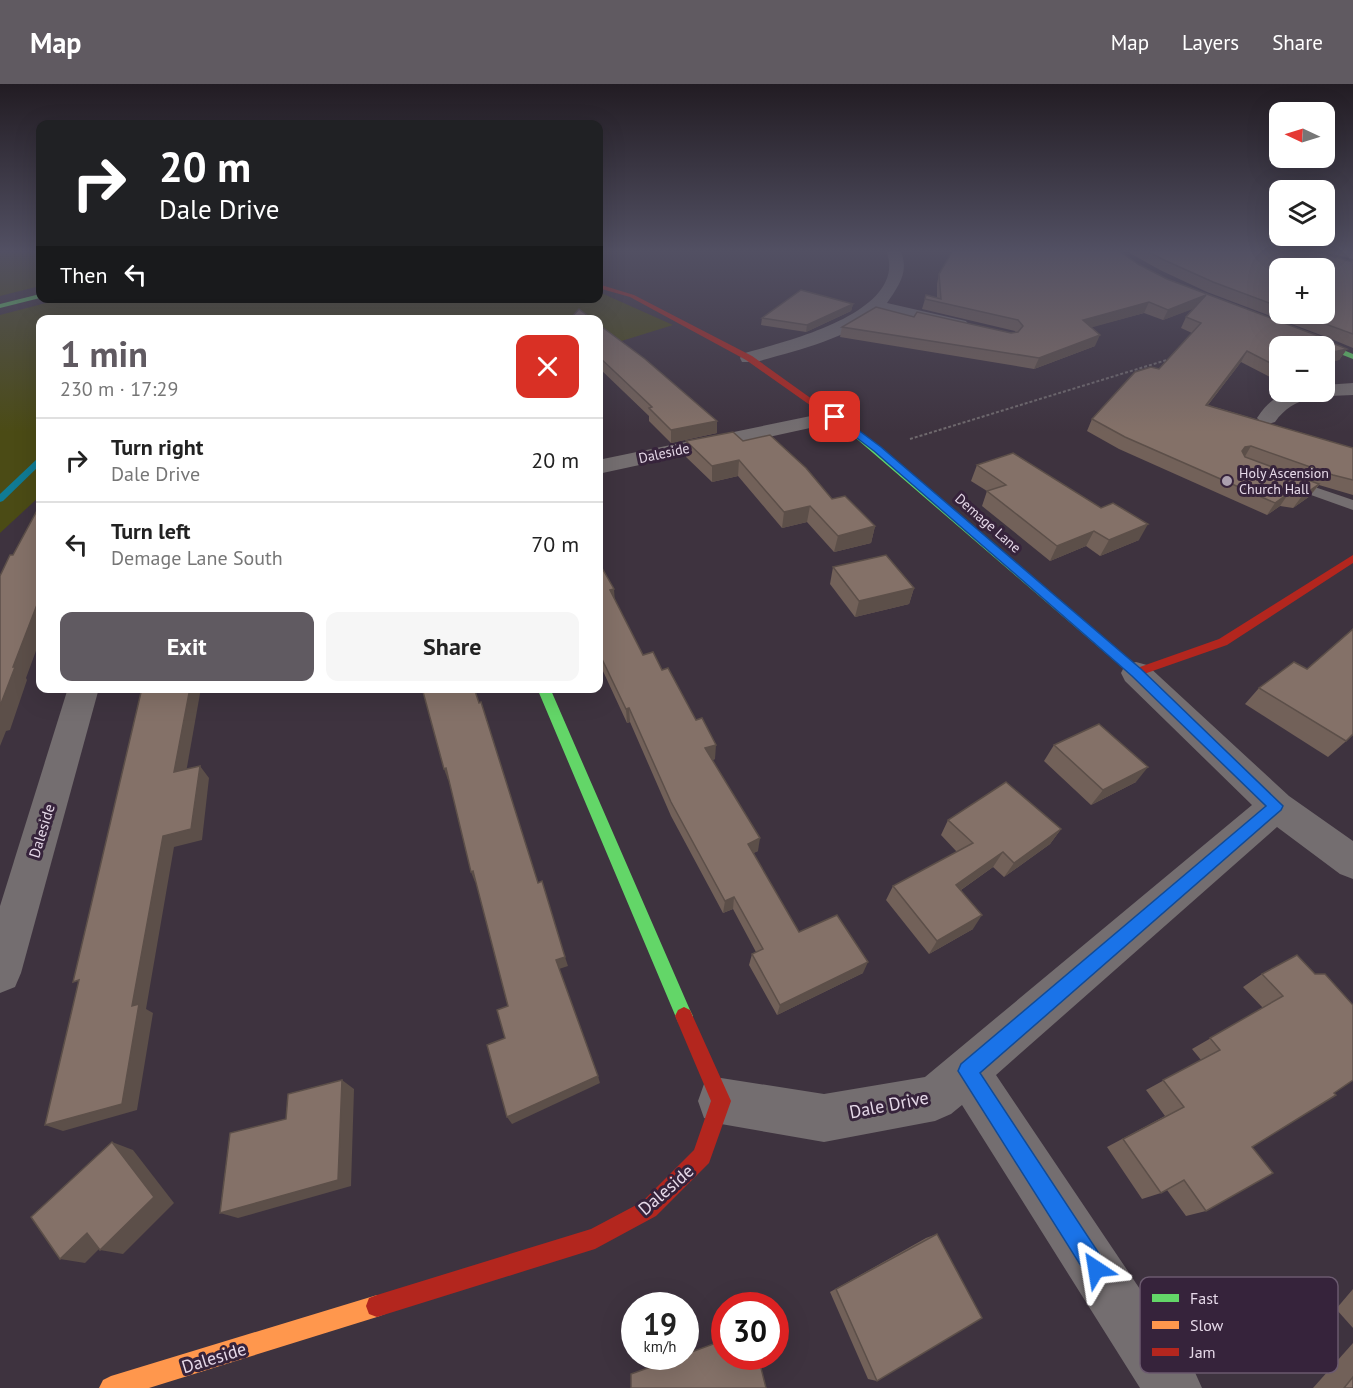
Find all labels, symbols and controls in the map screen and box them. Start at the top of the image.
text: Map [30,24,81,61]
text: Map [1111,29,1149,56]
text: Layers [1182,29,1239,56]
text: Share [1272,29,1323,56]
north arrow [1269,102,1335,168]
map controls [1269,102,1335,402]
text: 20 m [159,139,251,194]
icon: right [60,144,138,222]
button: layers [1269,180,1335,246]
text: Dale Drive [159,192,279,226]
icon: left [119,258,152,291]
button: + [1269,258,1335,324]
text: Then [60,261,107,289]
text: 1 min [60,330,148,377]
button: close [516,335,579,398]
button: − [1269,336,1335,402]
text: 230 m · 17:29 [60,376,178,402]
pin [809,391,860,442]
icon: arrive [818,400,851,433]
text: Turn right [111,433,203,461]
street label: Daleside [637,439,691,467]
icon: right [60,444,93,477]
text: 20 m [531,446,579,474]
text: Dale Drive [111,461,200,487]
place label: Holy Ascension Church Hall [1239,464,1329,498]
marker: Holy Ascension Church Hall [1220,474,1234,488]
street label: Demage Lane [951,489,1025,557]
text: Turn left [111,517,191,545]
icon: left [60,528,93,561]
text: 70 m [531,530,579,558]
text: Demage Lane South [111,545,283,571]
button: Exit [60,612,314,681]
button: Share [326,612,579,681]
street label: Daleside [24,802,59,860]
street label: Dale Drive [847,1086,930,1123]
street label: Daleside [633,1159,698,1220]
position arrow [1064,1237,1128,1301]
legend [1140,1277,1338,1373]
text: Fast [1190,1288,1219,1308]
speed limit sign: 30 [711,1292,789,1370]
text: 19 [643,1304,677,1343]
text: Slow [1190,1315,1224,1335]
street label: Daleside [179,1337,249,1378]
text: km/h [644,1337,676,1356]
text: Jam [1189,1342,1216,1362]

